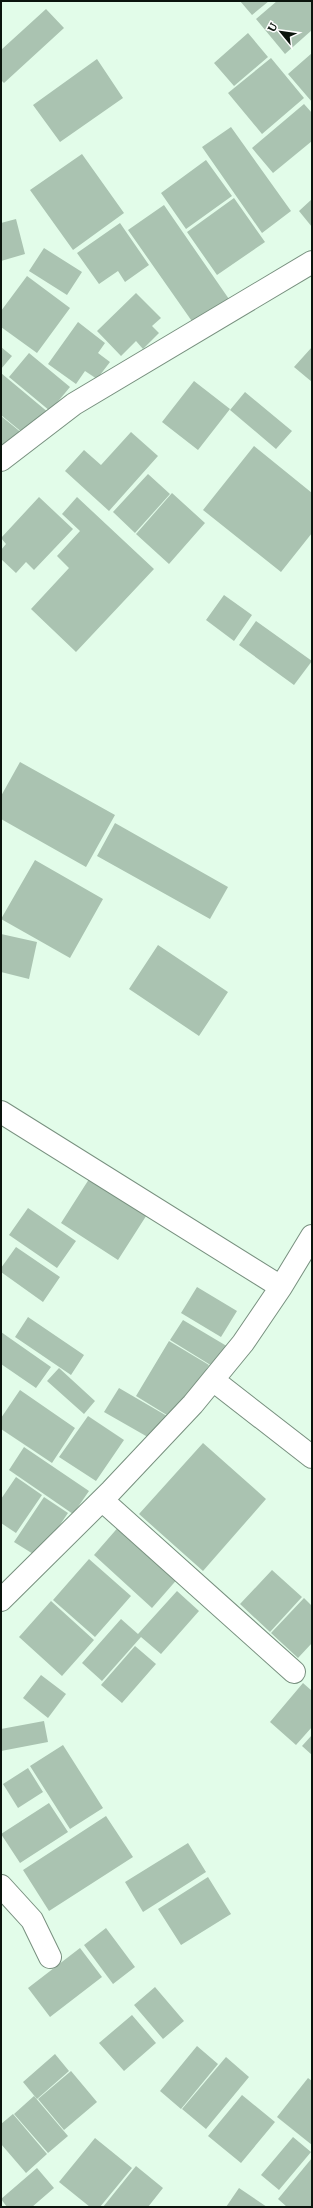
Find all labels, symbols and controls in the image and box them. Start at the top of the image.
north arrow [261,12,301,52]
text: U [262,19,281,34]

